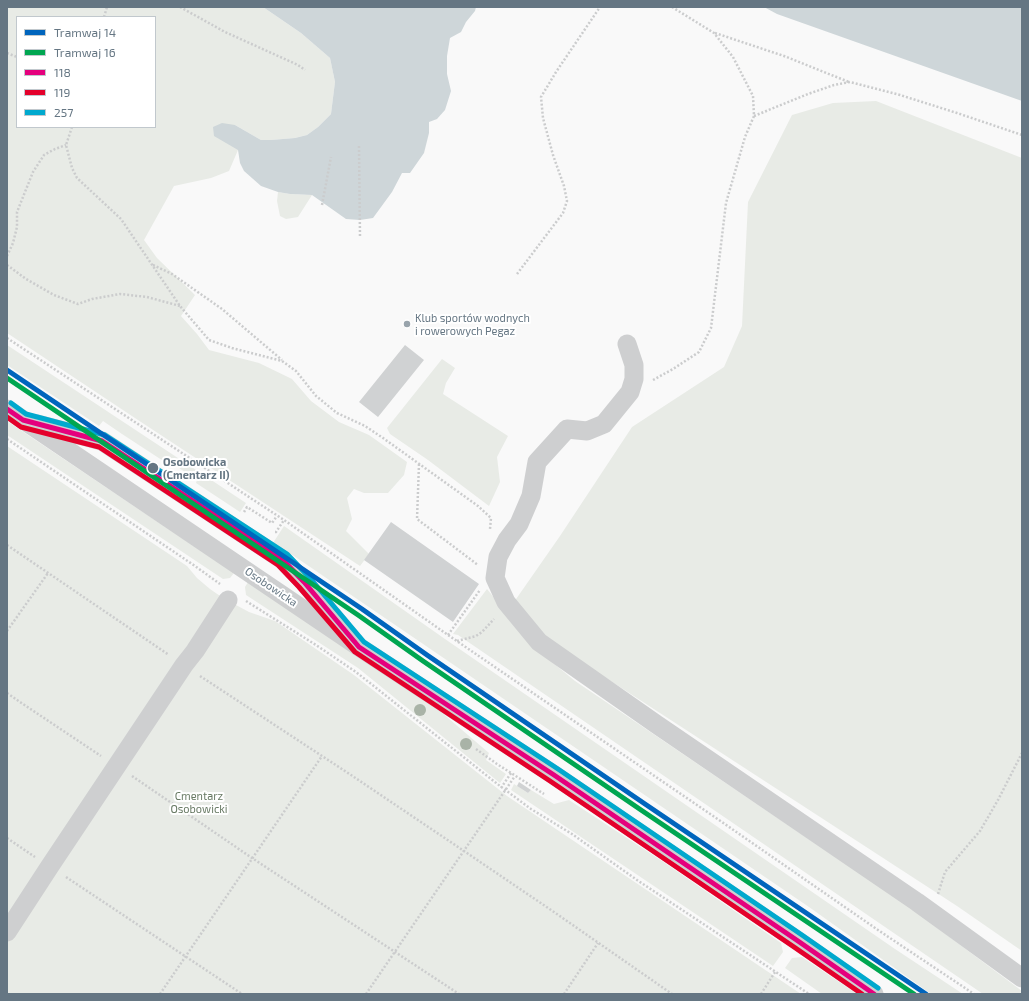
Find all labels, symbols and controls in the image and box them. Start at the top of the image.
legend [16,16,156,128]
text: Tramwaj 14 [54,25,116,39]
text: Tramwaj 16 [54,45,116,59]
text: 118 [54,65,71,79]
text: 119 [54,85,70,99]
text: 257 [54,105,73,119]
place label: Klub sportów wodnych i rowerowych Pegaz [415,311,530,337]
marker: Klub sportów wodnych i rowerowych Pegaz [402,319,412,329]
place label: Osobowicka (Cmentarz II) [163,455,230,481]
marker: Osobowicka (Cmentarz II) [146,461,160,475]
street label: Osobowicka [242,565,300,609]
park label: Cmentarz Osobowicki [170,789,228,815]

